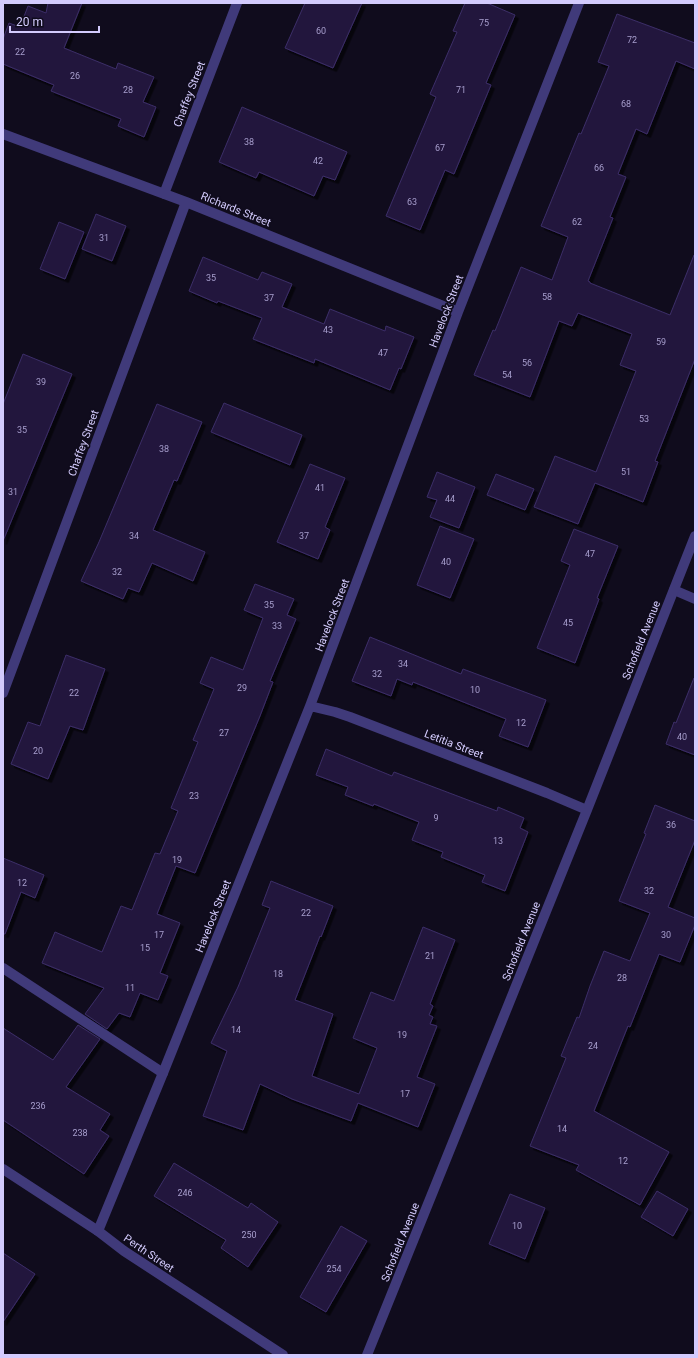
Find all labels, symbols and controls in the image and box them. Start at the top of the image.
scale bar [10,8,99,34]
text: 20 m [16,15,43,29]
house number: 75 [479,18,489,28]
house number: 60 [316,26,326,36]
house number: 72 [627,35,637,45]
house number: 22 [15,47,25,57]
street label: Chaffey Street [171,59,208,129]
house number: 26 [70,71,80,81]
house number: 28 [123,85,133,95]
house number: 71 [456,85,466,95]
house number: 68 [621,99,631,109]
house number: 38 [244,137,254,147]
house number: 67 [435,143,445,153]
house number: 42 [313,156,323,166]
house number: 66 [594,163,604,173]
street label: Richards Street [199,189,273,230]
house number: 63 [407,197,417,207]
house number: 62 [572,217,582,227]
house number: 31 [99,233,109,243]
house number: 35 [206,273,216,283]
street label: Havelock Street [427,273,466,349]
house number: 58 [542,292,552,302]
house number: 37 [264,293,274,303]
house number: 43 [323,325,333,335]
house number: 59 [656,337,666,347]
house number: 47 [378,348,388,358]
house number: 56 [522,358,532,368]
house number: 54 [502,370,512,380]
house number: 39 [36,377,46,387]
street label: Chaffey Street [65,408,102,478]
house number: 53 [639,414,649,424]
house number: 35 [17,425,27,435]
house number: 38 [159,444,169,454]
house number: 51 [621,467,631,477]
house number: 41 [315,483,325,493]
house number: 31 [8,487,18,497]
house number: 44 [445,494,455,504]
house number: 34 [129,531,139,541]
house number: 37 [299,531,309,541]
house number: 47 [585,549,595,559]
house number: 40 [441,557,451,567]
house number: 32 [112,567,122,577]
street label: Havelock Street [313,577,352,653]
street label: Schofield Avenue [620,599,663,682]
house number: 35 [264,600,274,610]
house number: 45 [563,618,573,628]
house number: 33 [272,621,282,631]
house number: 34 [398,659,408,669]
house number: 32 [372,669,382,679]
house number: 29 [237,683,247,693]
house number: 10 [470,685,480,695]
house number: 22 [69,688,79,698]
house number: 12 [516,718,526,728]
street label: Letitia Street [423,727,485,762]
house number: 27 [219,728,229,738]
house number: 40 [677,732,687,742]
house number: 20 [33,746,43,756]
house number: 23 [189,791,199,801]
house number: 9 [433,813,439,823]
house number: 36 [666,820,676,830]
house number: 13 [493,836,503,846]
house number: 19 [172,855,182,865]
house number: 12 [17,878,27,888]
street label: Havelock Street [193,878,234,954]
house number: 32 [644,886,654,896]
street label: Schofield Avenue [500,900,543,983]
house number: 22 [301,908,311,918]
house number: 17 [154,930,164,940]
house number: 30 [661,930,671,940]
house number: 15 [140,943,150,953]
house number: 21 [425,951,435,961]
house number: 18 [273,969,283,979]
house number: 28 [617,973,627,983]
house number: 11 [125,983,135,993]
house number: 14 [231,1025,241,1035]
house number: 19 [397,1030,407,1040]
house number: 24 [588,1041,598,1051]
house number: 17 [400,1089,410,1099]
house number: 236 [30,1101,46,1111]
house number: 14 [557,1124,567,1134]
house number: 238 [72,1128,88,1138]
house number: 12 [618,1156,628,1166]
house number: 246 [177,1188,193,1198]
street label: Schofield Avenue [379,1201,422,1284]
house number: 10 [512,1221,522,1231]
house number: 250 [241,1230,257,1240]
street label: Perth Street [121,1232,177,1275]
house number: 254 [326,1264,342,1274]

